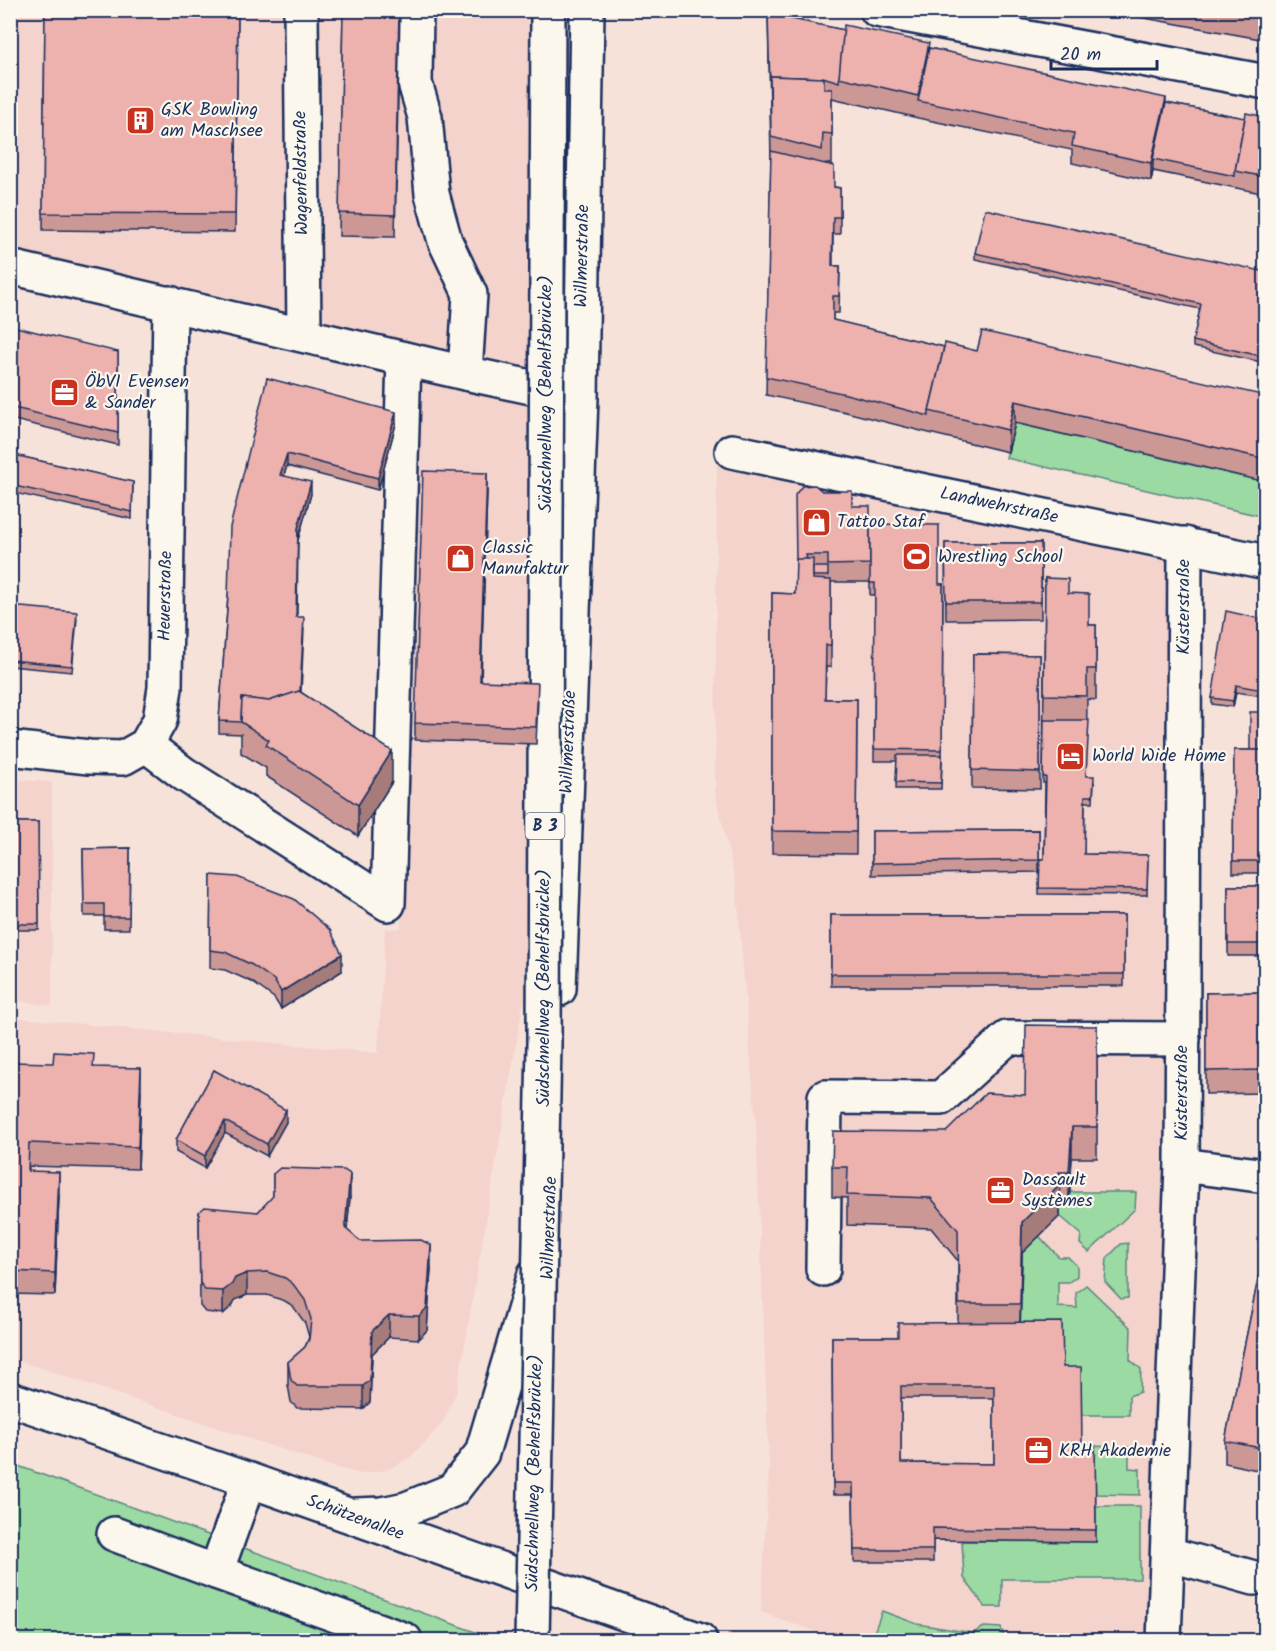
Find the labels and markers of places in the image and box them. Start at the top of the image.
place label: GSK Bowling am Maschsee [161,96,263,146]
building icon: GSK Bowling am Maschsee [124,104,156,136]
place label: ÖbVI Evensen & Sander [85,368,189,418]
office icon: ÖbVI Evensen & Sander [48,376,80,408]
shop icon: Tattoo Staf [800,506,832,538]
place label: Tattoo Staf [837,508,926,537]
place label: Classic Manufaktur [482,534,569,584]
sports icon: Wrestling School [901,541,933,573]
shop icon: Classic Manufaktur [445,542,477,574]
place label: Wrestling School [938,543,1063,572]
hotel icon: World Wide Home [1055,740,1087,772]
place label: World Wide Home [1092,742,1226,771]
place label: Dassault Systèmes [1022,1166,1093,1216]
office icon: Dassault Systèmes [985,1174,1017,1206]
office icon: KRH Akademie [1022,1435,1054,1467]
place label: KRH Akademie [1059,1437,1171,1466]

